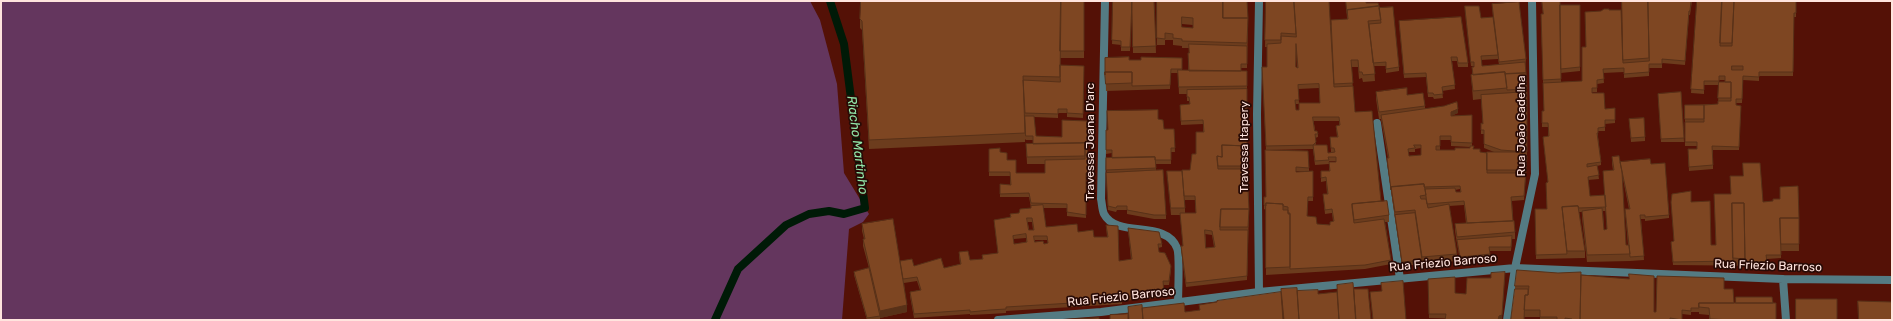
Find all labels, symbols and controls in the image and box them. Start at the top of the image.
street label: Rua João Gadelha [1515,75,1529,177]
street label: Travessa Joana D'arc [1084,83,1098,201]
water label: Riacho Martinho [843,95,871,195]
street label: Travessa Itapery [1238,101,1252,193]
street label: Rua Friezio Barroso [1389,251,1497,275]
street label: Rua Friezio Barroso [1714,257,1822,275]
street label: Rua Friezio Barroso [1067,284,1175,310]

